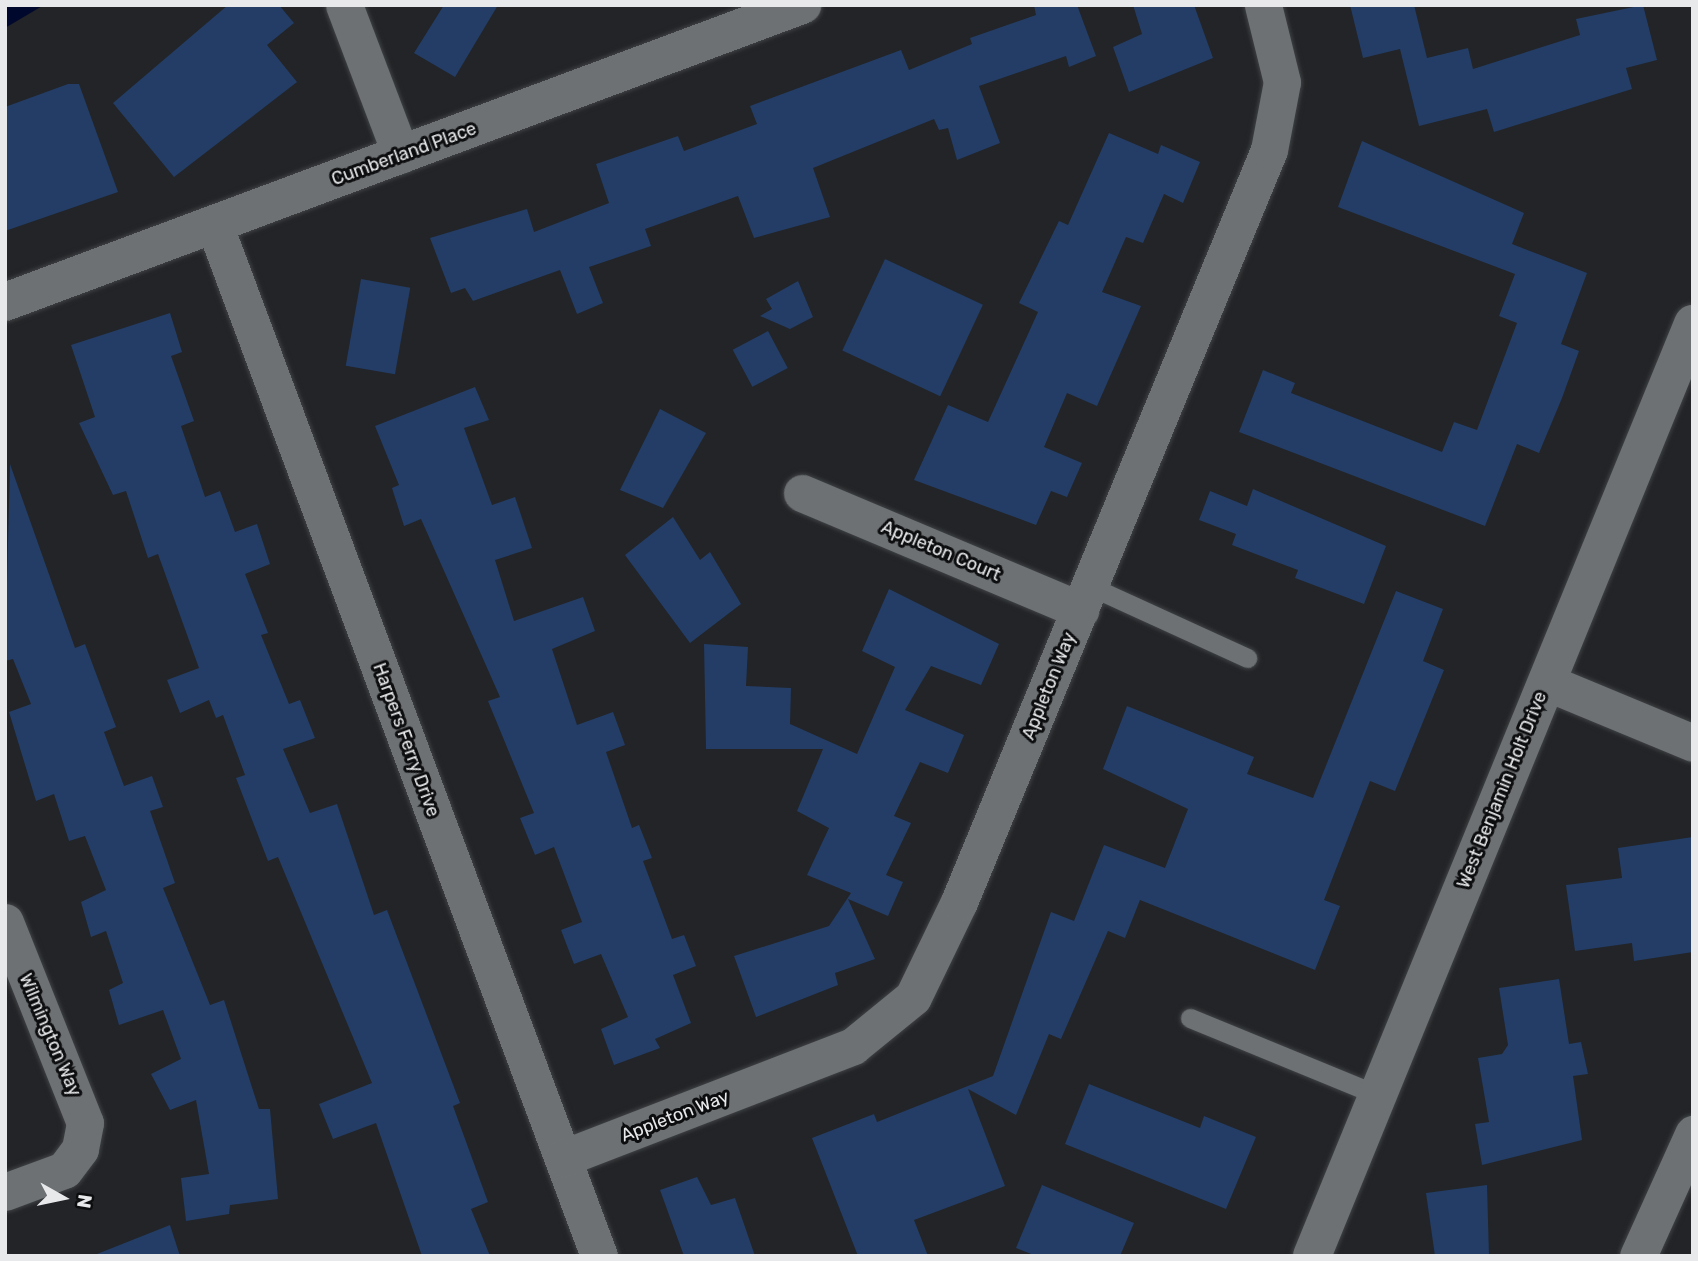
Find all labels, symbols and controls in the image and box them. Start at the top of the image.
street label: Cumberland Place [329,118,479,190]
street label: Appleton Court [878,516,1004,586]
street label: Appleton Way [1018,629,1080,743]
street label: Harpers Ferry Drive [368,660,444,820]
street label: West Benjamin Holt Drive [1453,688,1551,892]
street label: Wilmington Way [14,970,86,1100]
street label: Appleton Way [618,1085,732,1147]
north arrow [28,1163,98,1233]
text: N [72,1193,97,1210]

